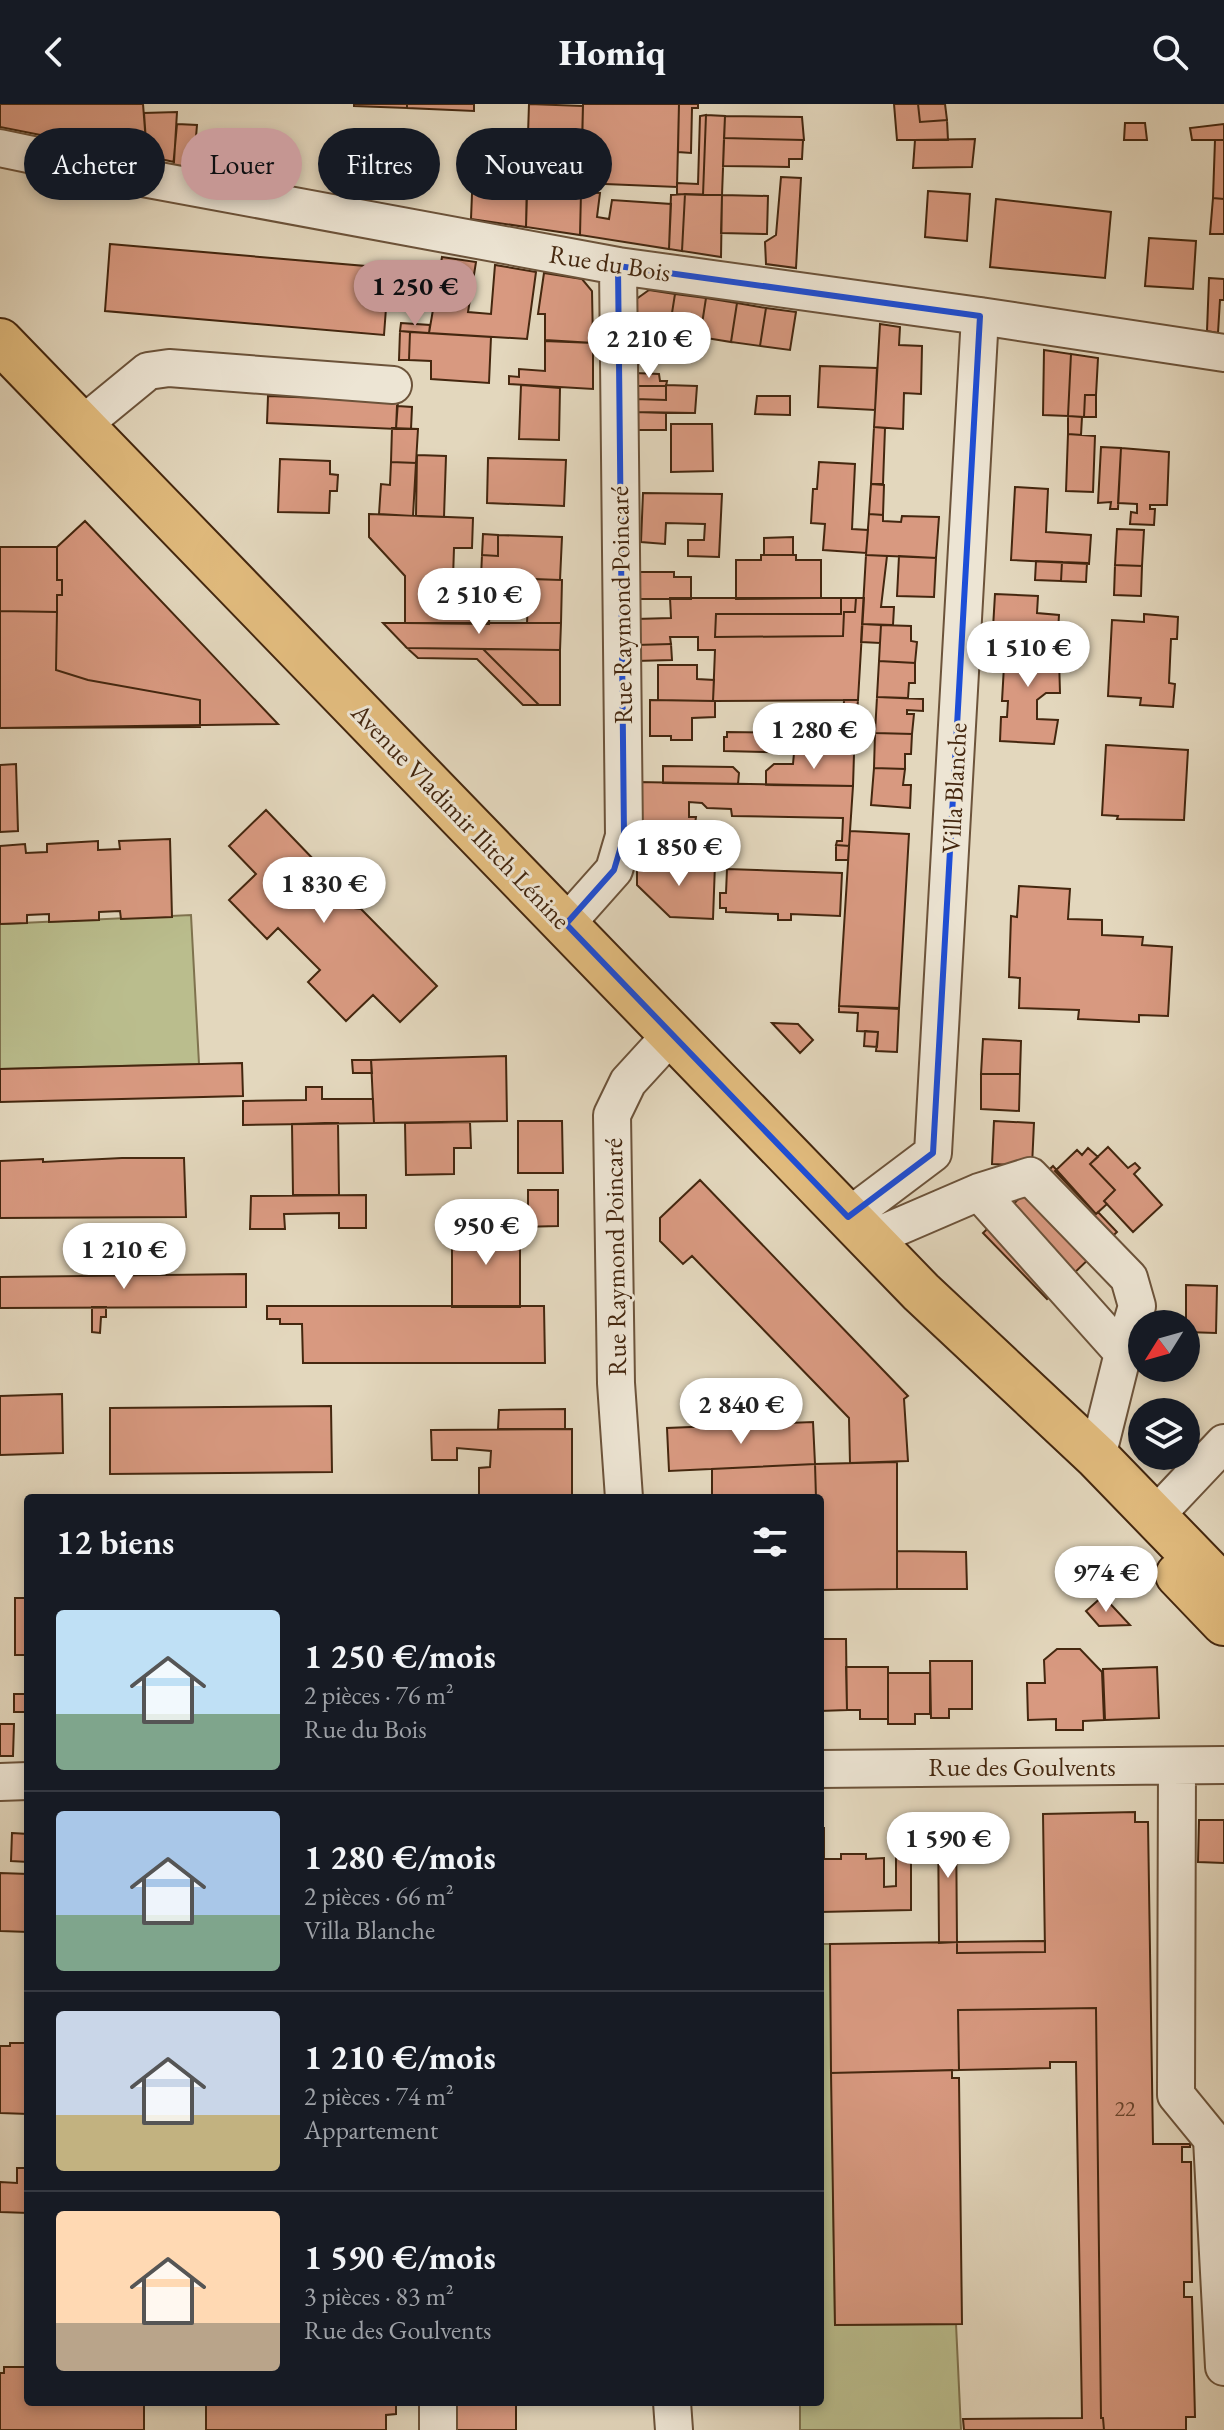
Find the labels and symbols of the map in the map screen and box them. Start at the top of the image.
street label: Rue du Bois [547,237,673,289]
pin: 1 250 € [341,260,489,328]
pin: 2 210 € [575,312,723,380]
street label: Rue Raymond Poincaré [602,486,640,724]
pin: 2 510 € [405,568,553,636]
pin: 1 510 € [954,621,1102,689]
street label: Avenue Vladimir Ilitch Lénine [343,695,578,936]
pin: 1 280 € [740,703,888,771]
street label: Villa Blanche [934,722,974,854]
pin: 1 850 € [605,820,753,888]
pin: 1 830 € [250,857,398,925]
street label: Rue Raymond Poincaré [596,1138,634,1376]
pin: 950 € [430,1199,542,1267]
pin: 1 210 € [50,1223,198,1291]
north arrow [1128,1310,1200,1382]
pin: 2 840 € [667,1378,815,1446]
pin: 974 € [1050,1546,1162,1614]
street label: Rue des Goulvents [928,1750,1116,1784]
pin: 1 590 € [874,1812,1022,1880]
house number: 22 [1114,2094,1136,2123]

